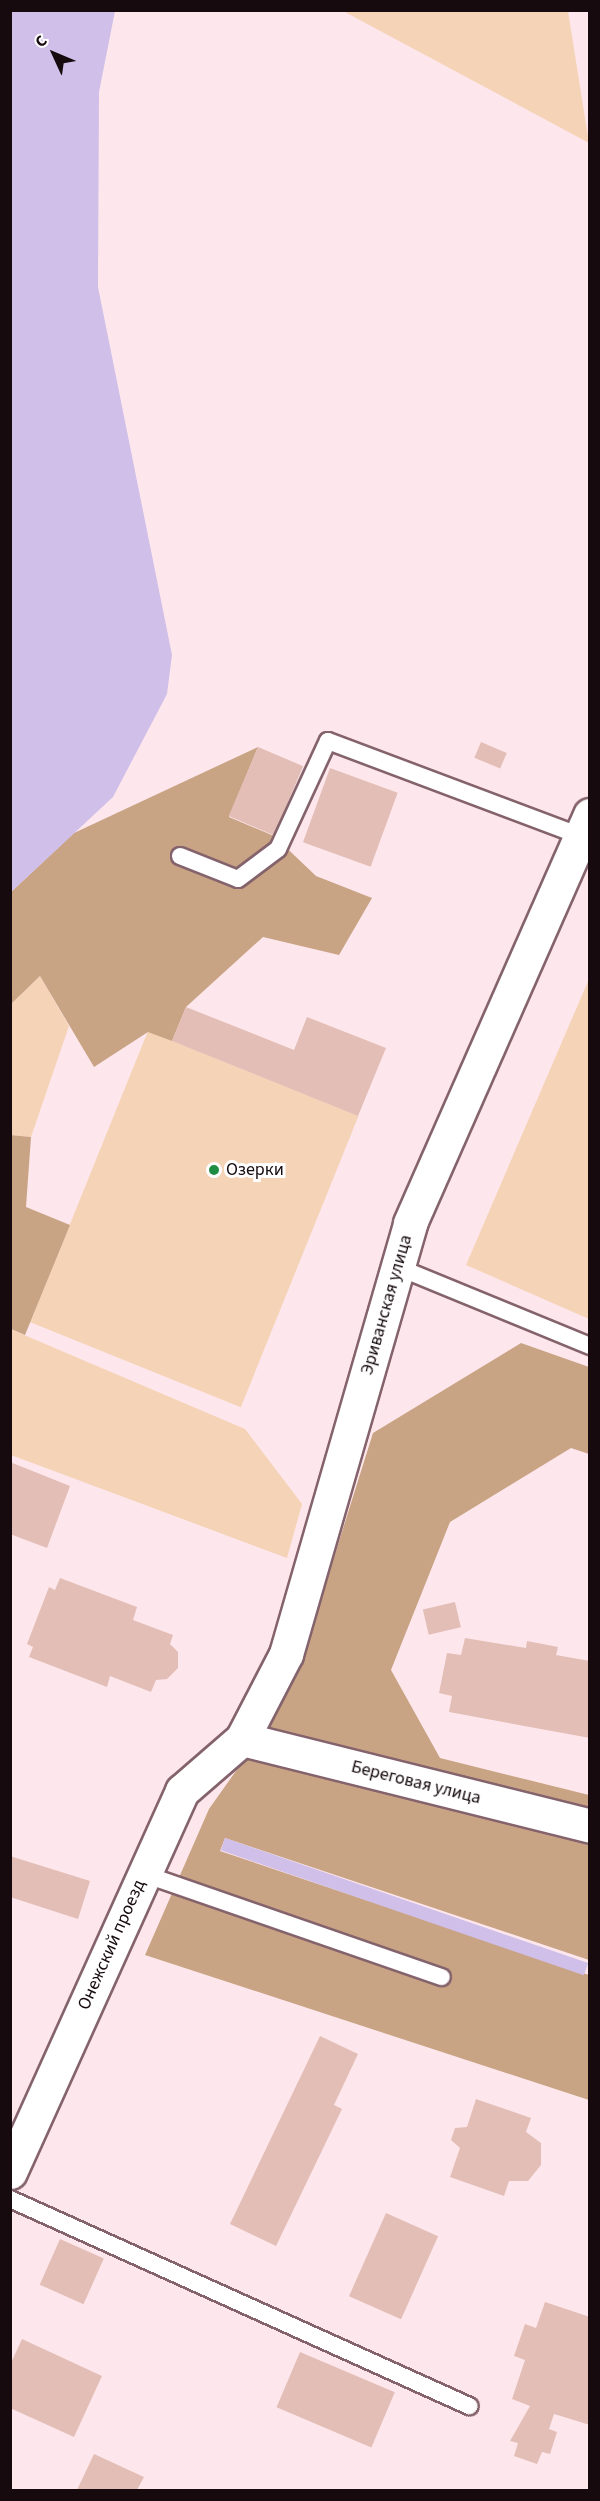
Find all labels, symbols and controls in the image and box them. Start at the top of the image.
north arrow [24,24,84,84]
text: С [30,31,52,52]
place label: Озерки [226,1159,284,1181]
marker: Озерки [207,1163,221,1177]
street label: Эриванская улица [357,1232,417,1378]
street label: Береговая улица [349,1756,483,1810]
street label: Онежский проезд [74,1876,150,2014]

